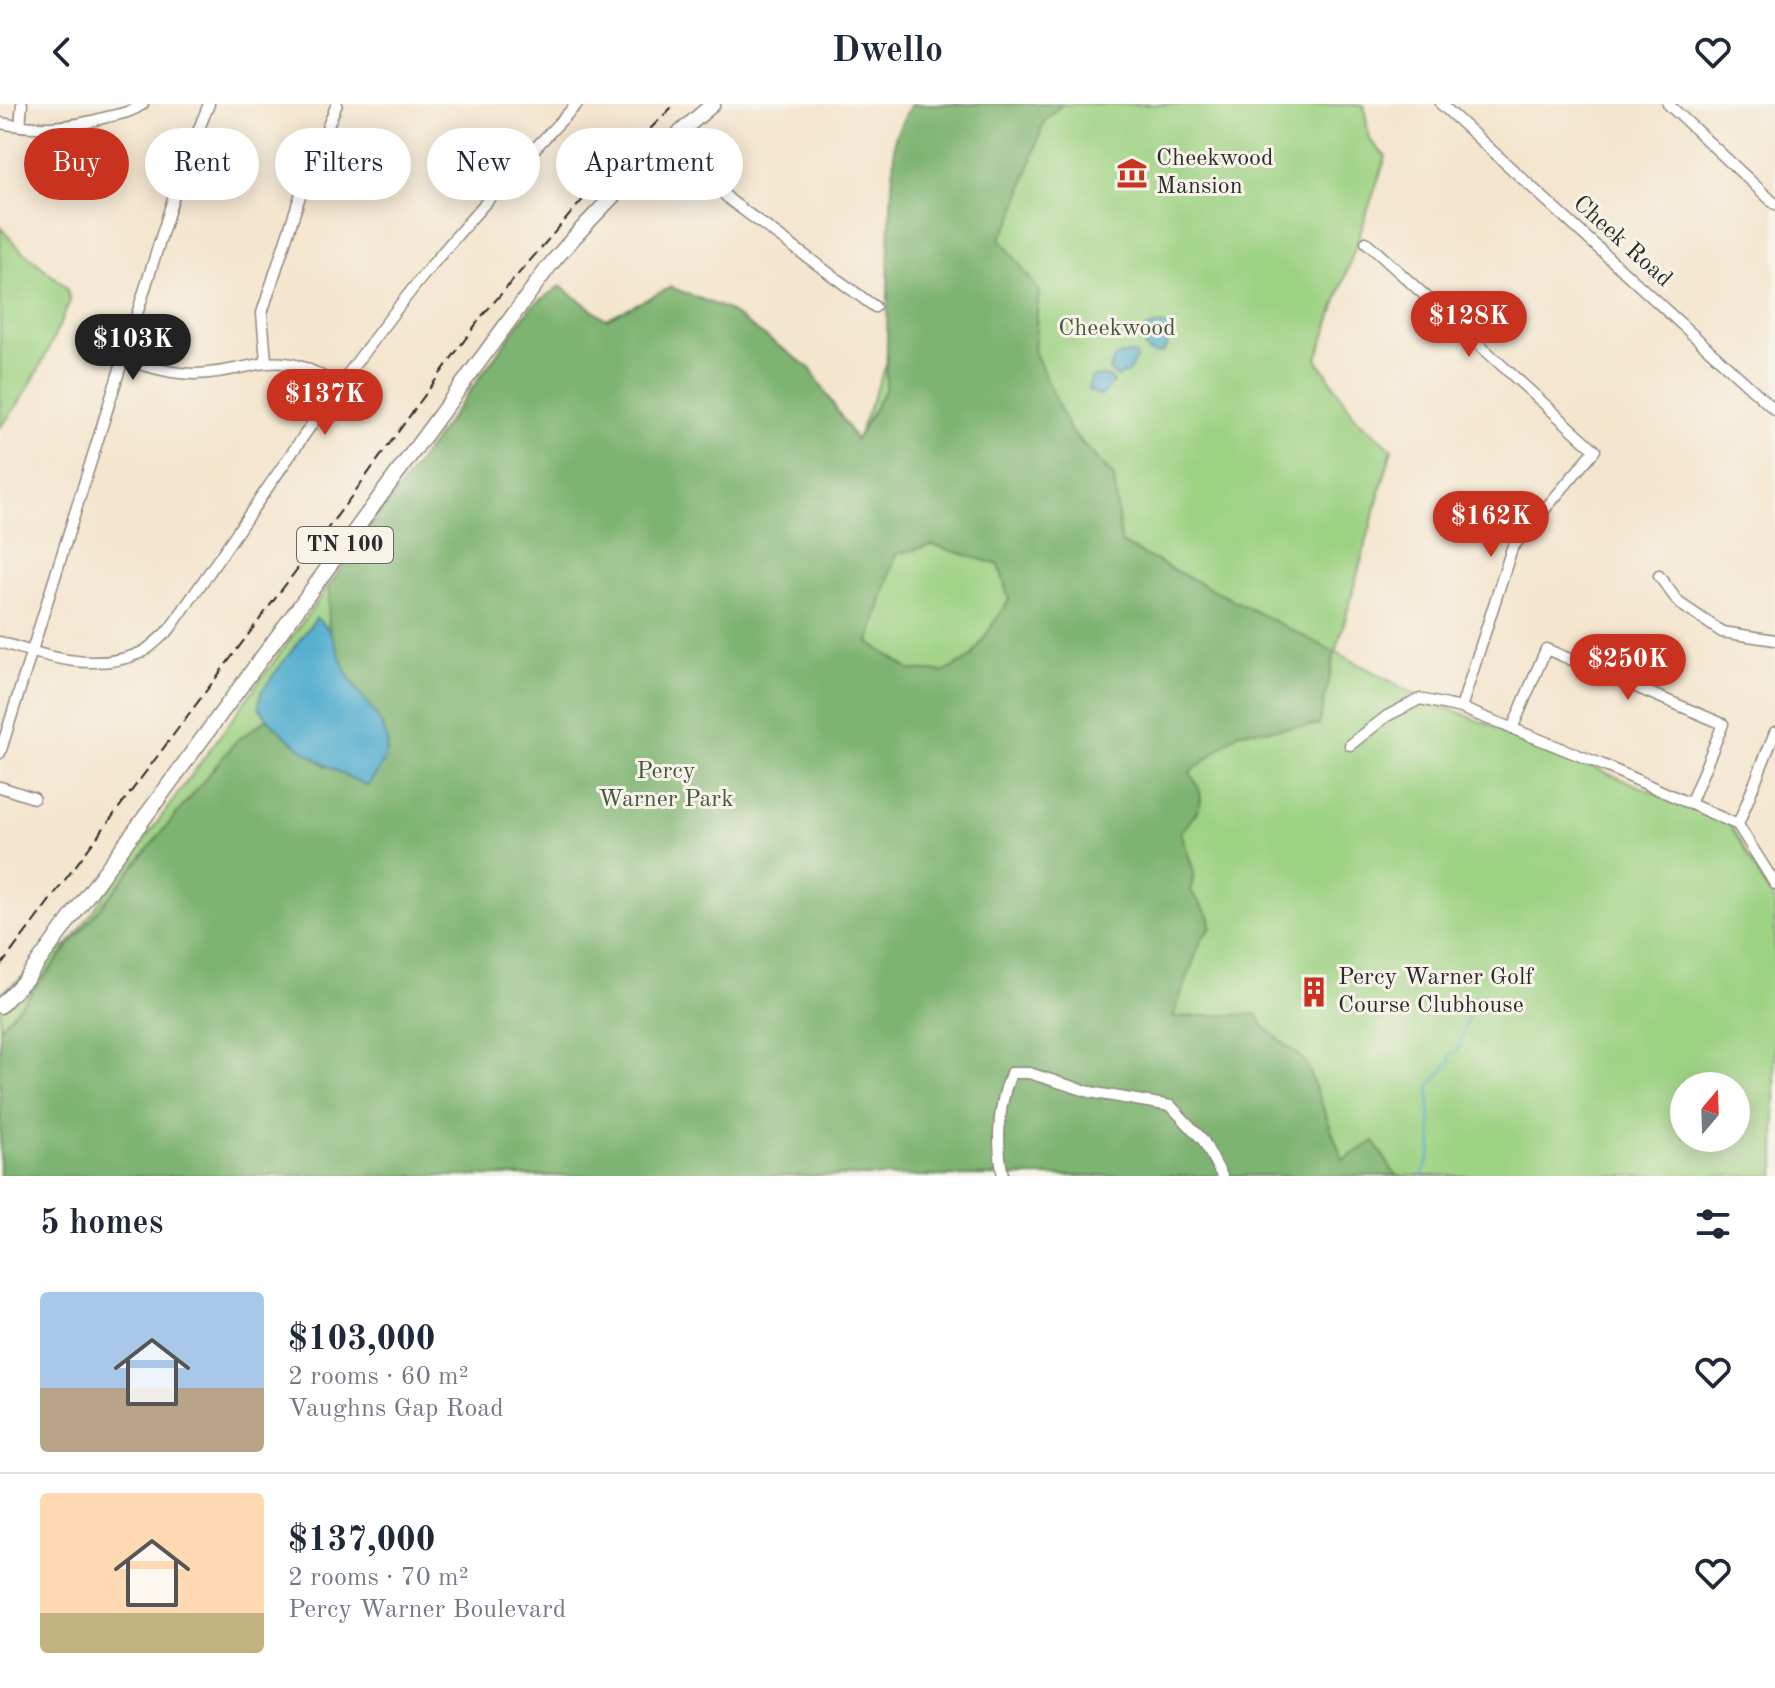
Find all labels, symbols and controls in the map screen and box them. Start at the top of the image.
icon: back [40,30,84,74]
icon: heart [1691,30,1735,74]
text: Dwello [832,34,943,70]
chip: Buy [24,128,129,200]
chip: Rent [145,128,259,200]
chip: Filters [275,128,411,200]
chip: New [427,128,540,200]
chip: Apartment [556,128,743,200]
place label: Cheekwood Mansion [1156,147,1274,199]
museum icon: Cheekwood Mansion [1115,156,1149,190]
street label: Cheek Road [1568,192,1676,292]
pin: $128K [1413,291,1525,359]
text: $128K [1429,304,1509,330]
pin: $103K [77,314,189,382]
park label: Cheekwood [1058,317,1176,341]
text: $103K [93,327,173,353]
pin: $137K [269,369,381,437]
text: $137K [285,382,365,408]
pin: $162K [1435,491,1547,559]
text: $162K [1451,504,1531,530]
road number: TN 100 [297,527,393,563]
pin: $250K [1572,634,1684,702]
text: $250K [1588,647,1668,673]
park label: Percy Warner Park [598,760,734,812]
place label: Percy Warner Golf Course Clubhouse [1338,966,1534,1018]
building icon: Percy Warner Golf Course Clubhouse [1297,975,1331,1009]
north arrow [1670,1072,1750,1152]
map controls [1670,1072,1750,1152]
icon: filters [1691,1202,1735,1246]
text: 5 homes [40,1207,163,1241]
text: $103,000 [288,1323,436,1357]
icon: home [104,1324,200,1420]
icon: heart [1691,1350,1735,1394]
text: 2 rooms · 60 m² [288,1364,469,1390]
text: Vaughns Gap Road [288,1396,504,1422]
text: $137,000 [288,1524,436,1558]
icon: home [104,1525,200,1621]
icon: heart [1691,1551,1735,1595]
text: 2 rooms · 70 m² [288,1565,469,1591]
text: Percy Warner Boulevard [288,1597,566,1623]

